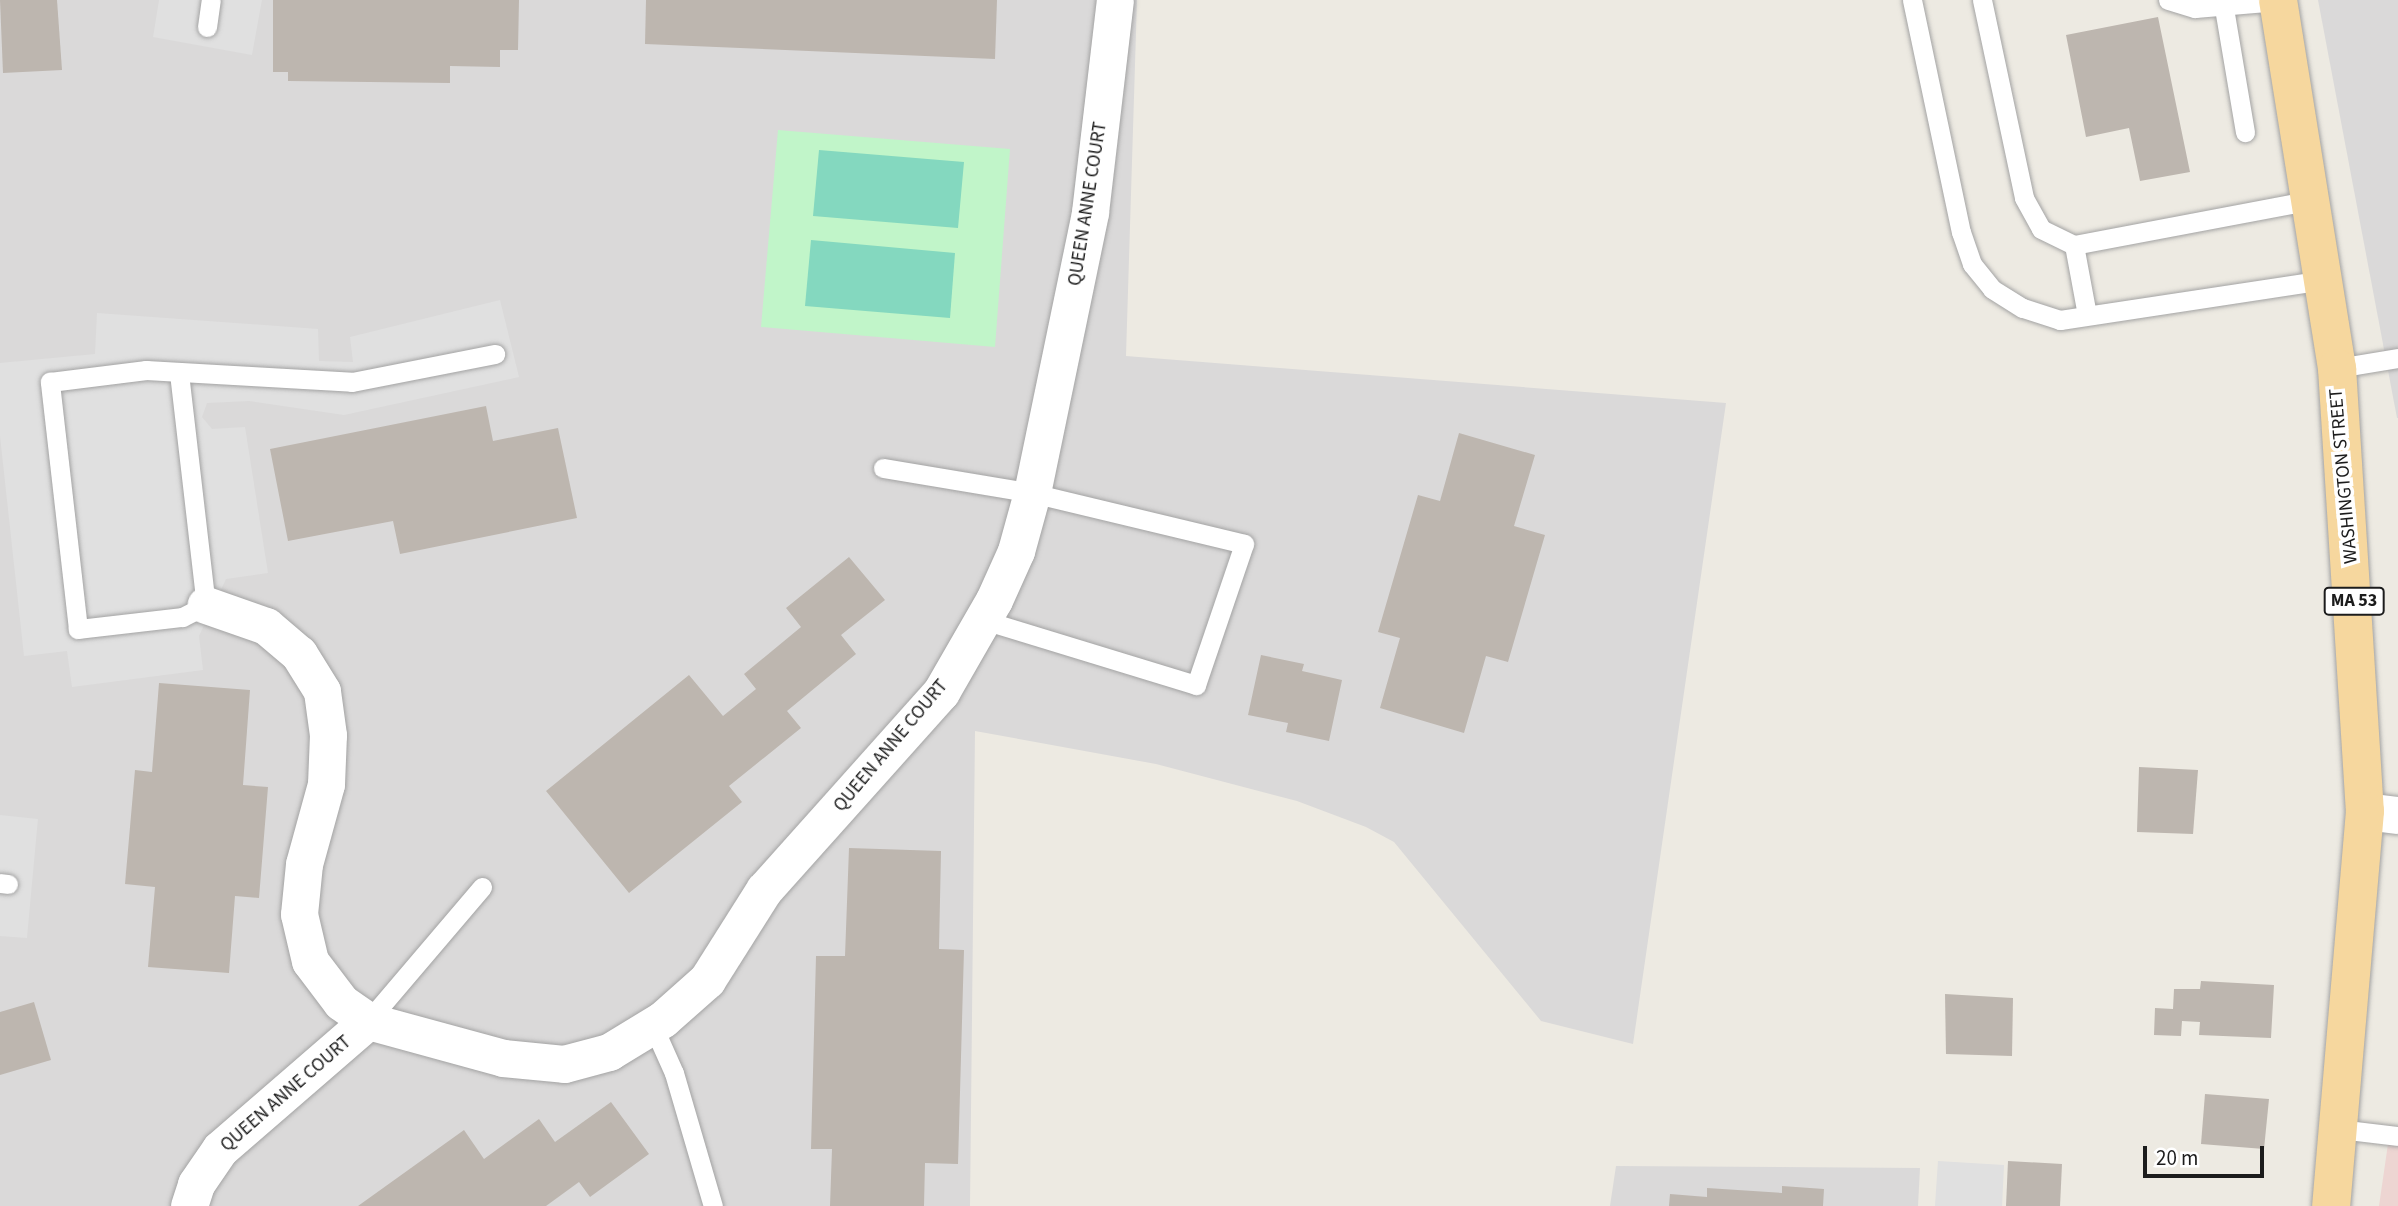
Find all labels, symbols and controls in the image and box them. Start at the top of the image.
street label: QUEEN ANNE COURT [1064,120,1112,288]
street label: WASHINGTON STREET [2325,387,2363,565]
road number: MA 53 [2322,586,2386,616]
street label: QUEEN ANNE COURT [829,675,953,817]
street label: QUEEN ANNE COURT [216,1031,356,1157]
scale bar [2146,1132,2267,1176]
text: 20 m [2156,1143,2198,1173]

